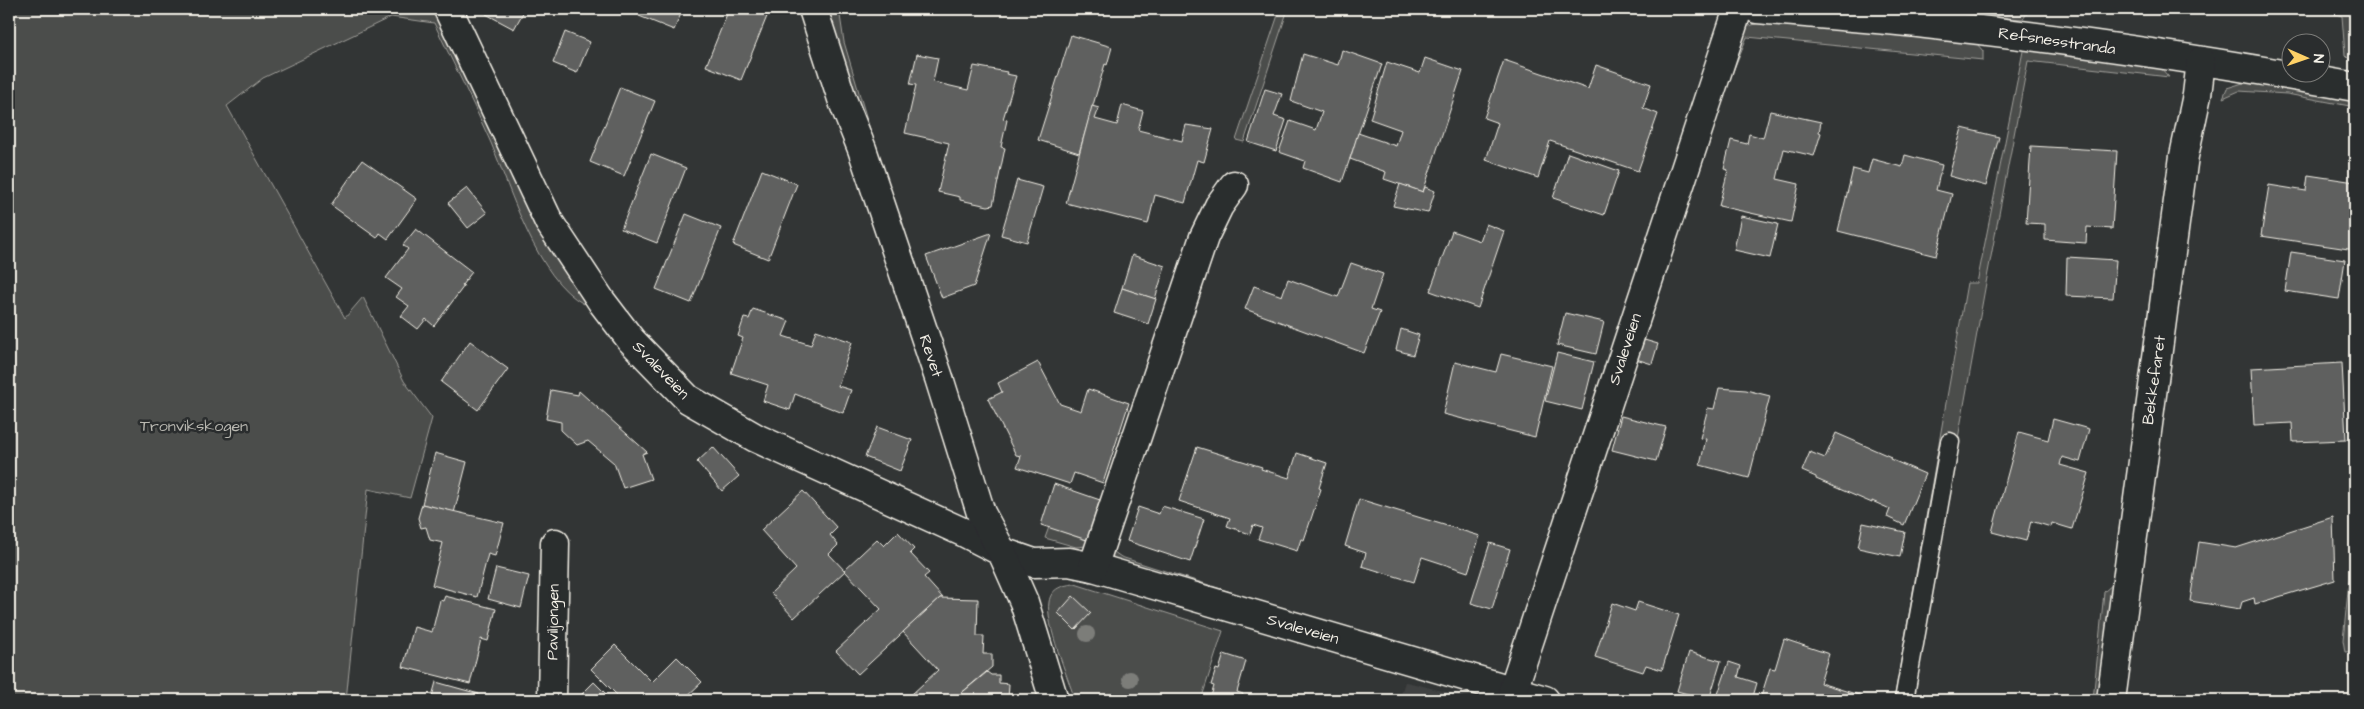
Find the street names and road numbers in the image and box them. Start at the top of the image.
street label: Refsnesstranda [1997,22,2117,60]
street label: Svaleveien [1603,310,1647,388]
street label: Revet [914,332,949,381]
street label: Bekkefaret [2137,333,2171,426]
street label: Svaleveien [627,336,695,404]
street label: Paviljongen [541,584,566,660]
street label: Svaleveien [1264,608,1342,650]

